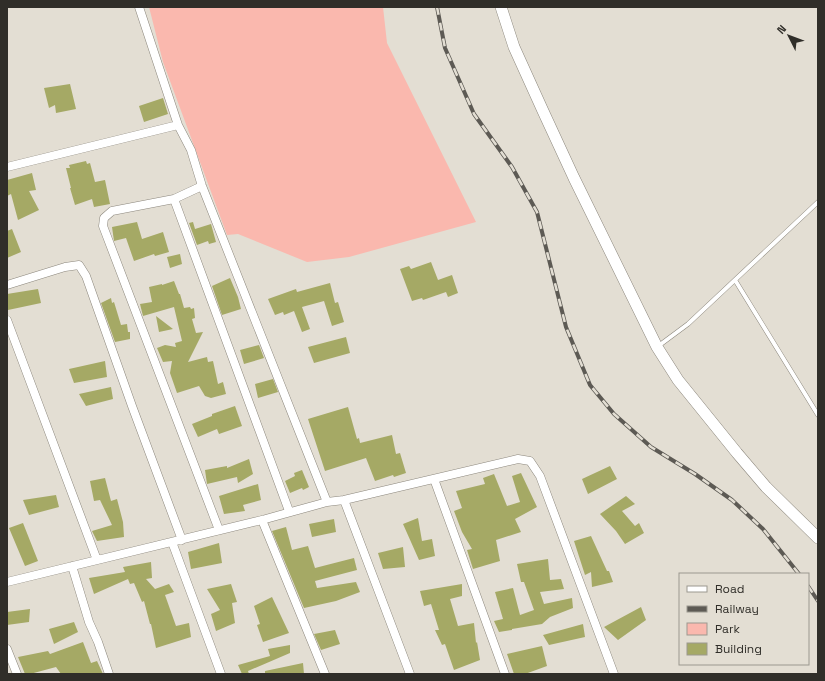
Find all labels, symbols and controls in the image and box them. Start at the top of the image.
north arrow [769,16,809,56]
text: N [774,22,789,37]
legend [679,573,809,665]
text: Road [715,581,744,597]
text: Railway [715,601,759,617]
text: Park [715,621,740,637]
text: Building [715,641,762,657]

